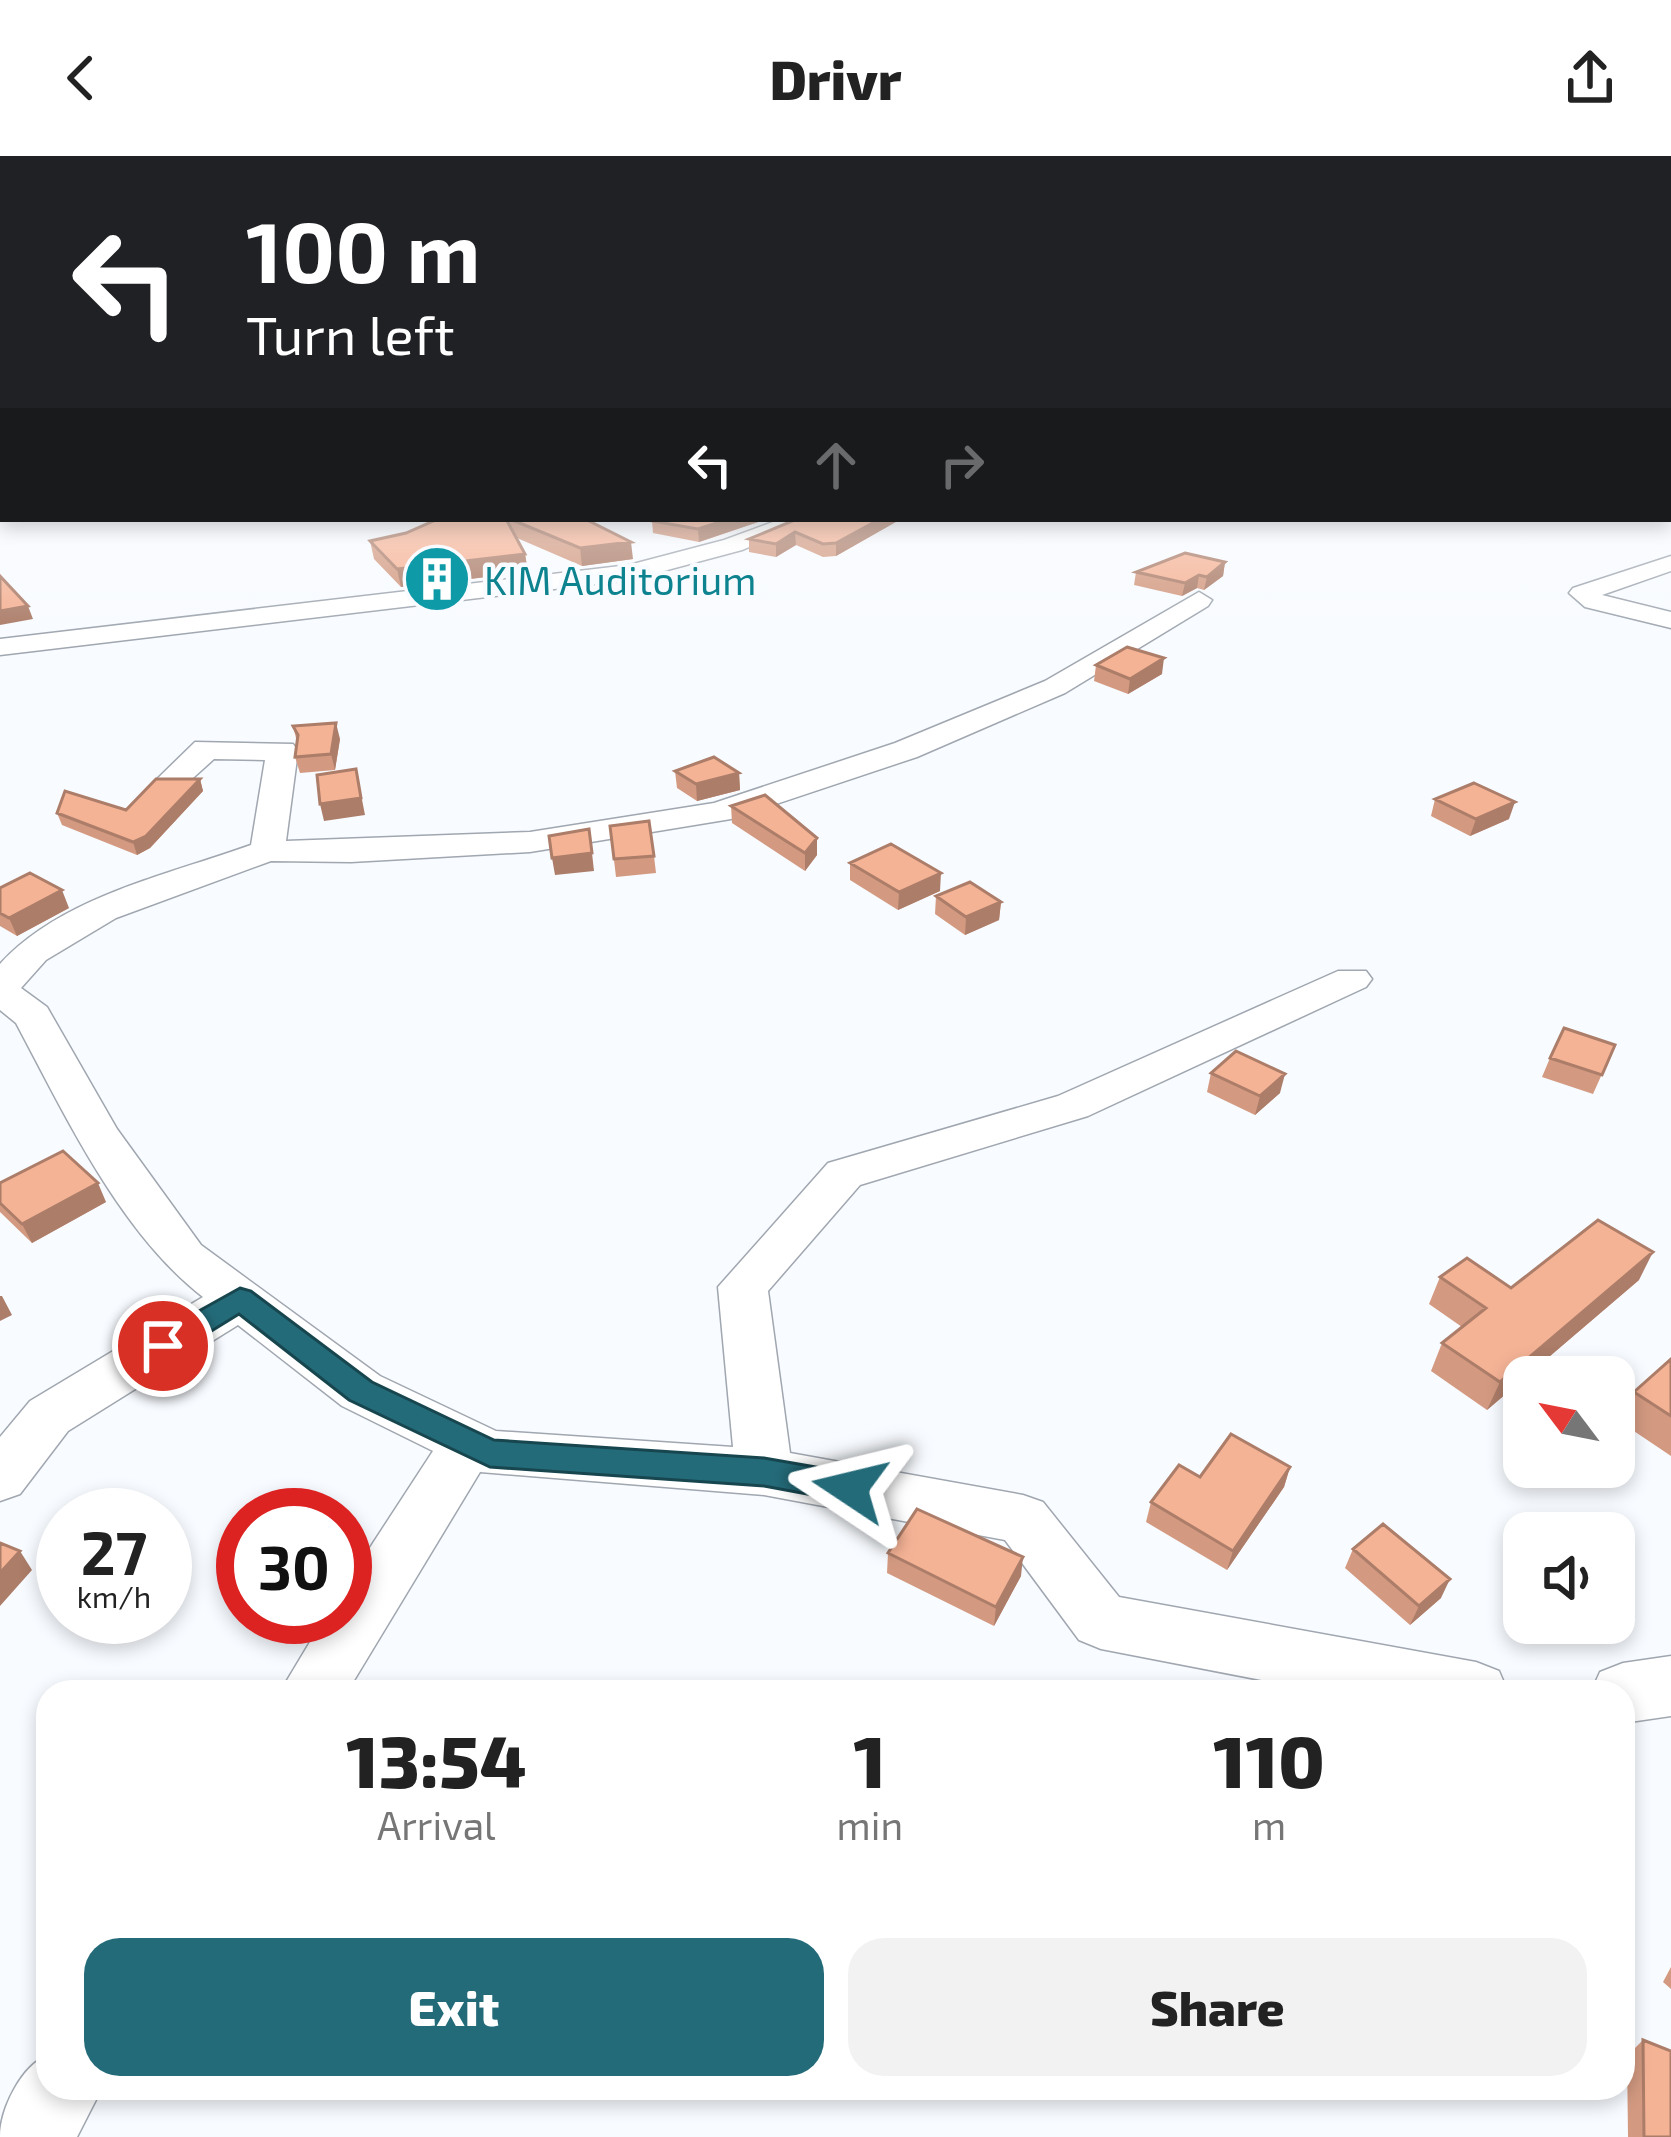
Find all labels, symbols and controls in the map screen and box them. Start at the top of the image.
icon: back [48,45,114,111]
icon: share [1557,45,1623,111]
text: Drivr [769,46,902,111]
text: 100 m [246,199,480,300]
icon: left [48,204,204,360]
text: Turn left [246,301,455,366]
icon: left [677,432,743,498]
icon: ahead [803,432,869,498]
icon: right [929,432,995,498]
building icon: KIM Auditorium [402,544,472,614]
place label: KIM Auditorium [484,556,756,603]
pin [112,1295,214,1397]
icon: arrive [130,1313,196,1379]
north arrow [1503,1356,1635,1488]
map controls [1503,1356,1635,1644]
position arrow [787,1425,913,1551]
speed limit sign: 30 [216,1488,372,1644]
button: sound [1503,1512,1635,1644]
text: 27 [81,1515,147,1587]
text: km/h [77,1578,151,1614]
text: 13:54 [346,1716,526,1802]
text: 1 [854,1716,886,1802]
text: 110 [1213,1716,1325,1802]
text: Arrival [377,1801,496,1848]
text: min [837,1801,903,1848]
text: m [1252,1801,1286,1848]
button: Exit [84,1938,824,2076]
button: Share [848,1938,1587,2076]

